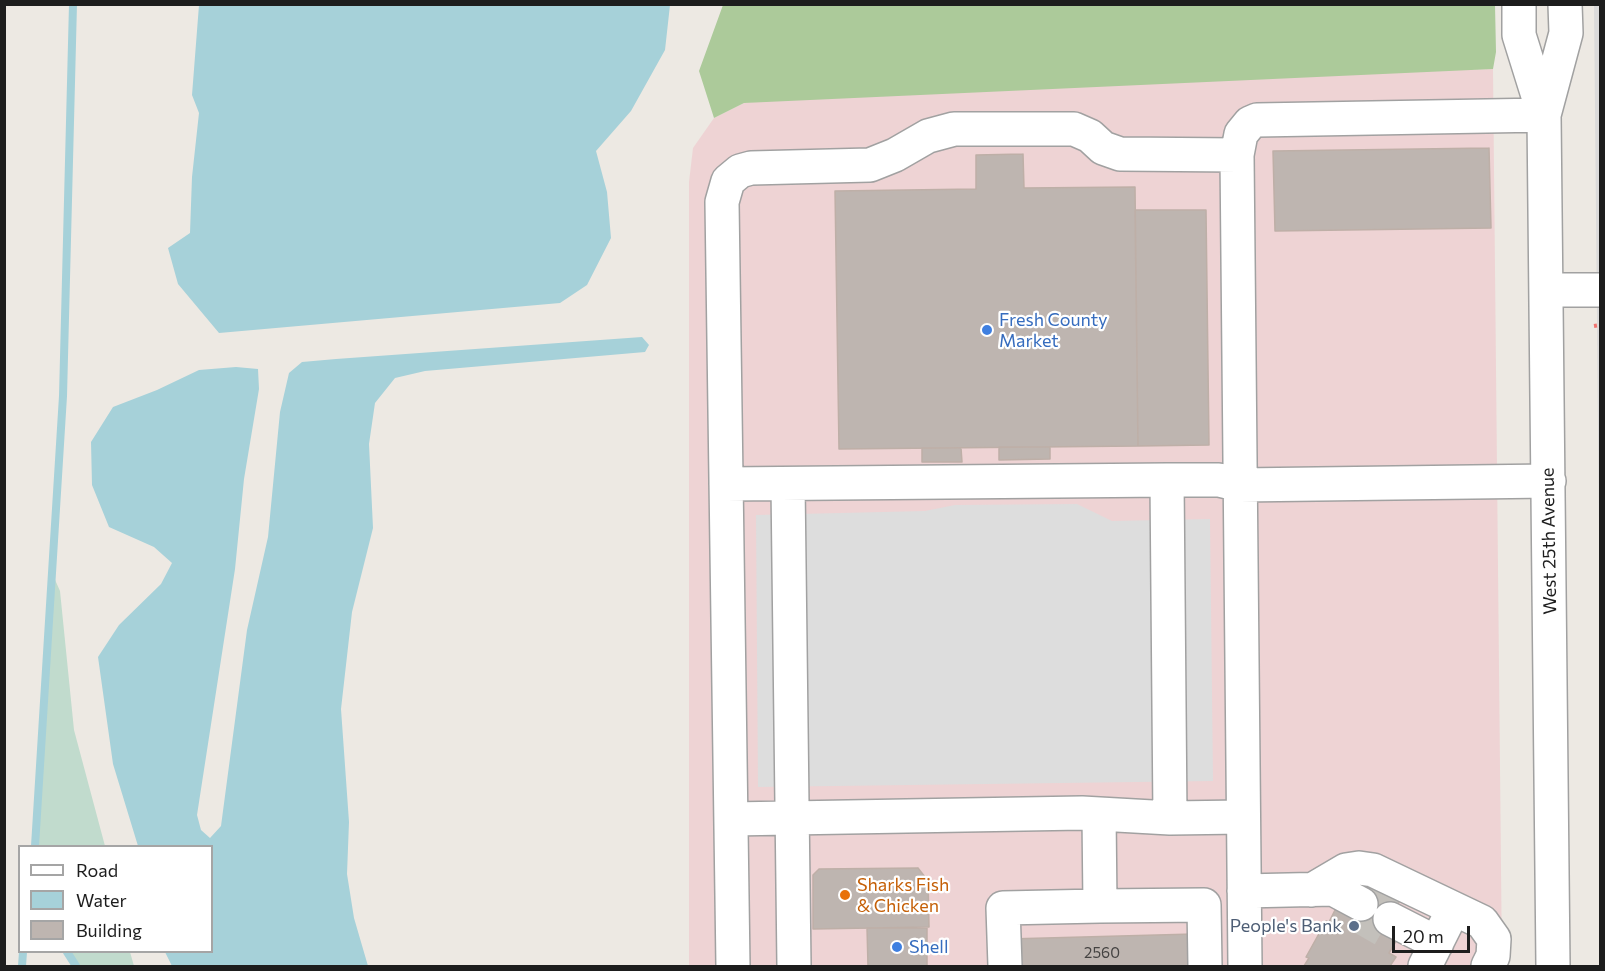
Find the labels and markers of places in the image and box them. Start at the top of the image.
place label: Fresh County Market [999,309,1108,352]
marker: Fresh County Market [980,323,994,337]
place label: Sharks Fish & Chicken [857,874,949,916]
marker: Sharks Fish & Chicken [838,888,852,902]
place label: People's Bank [1230,915,1342,937]
marker: People's Bank [1347,919,1361,933]
place label: Shell [909,936,949,958]
marker: Shell [890,940,904,954]

